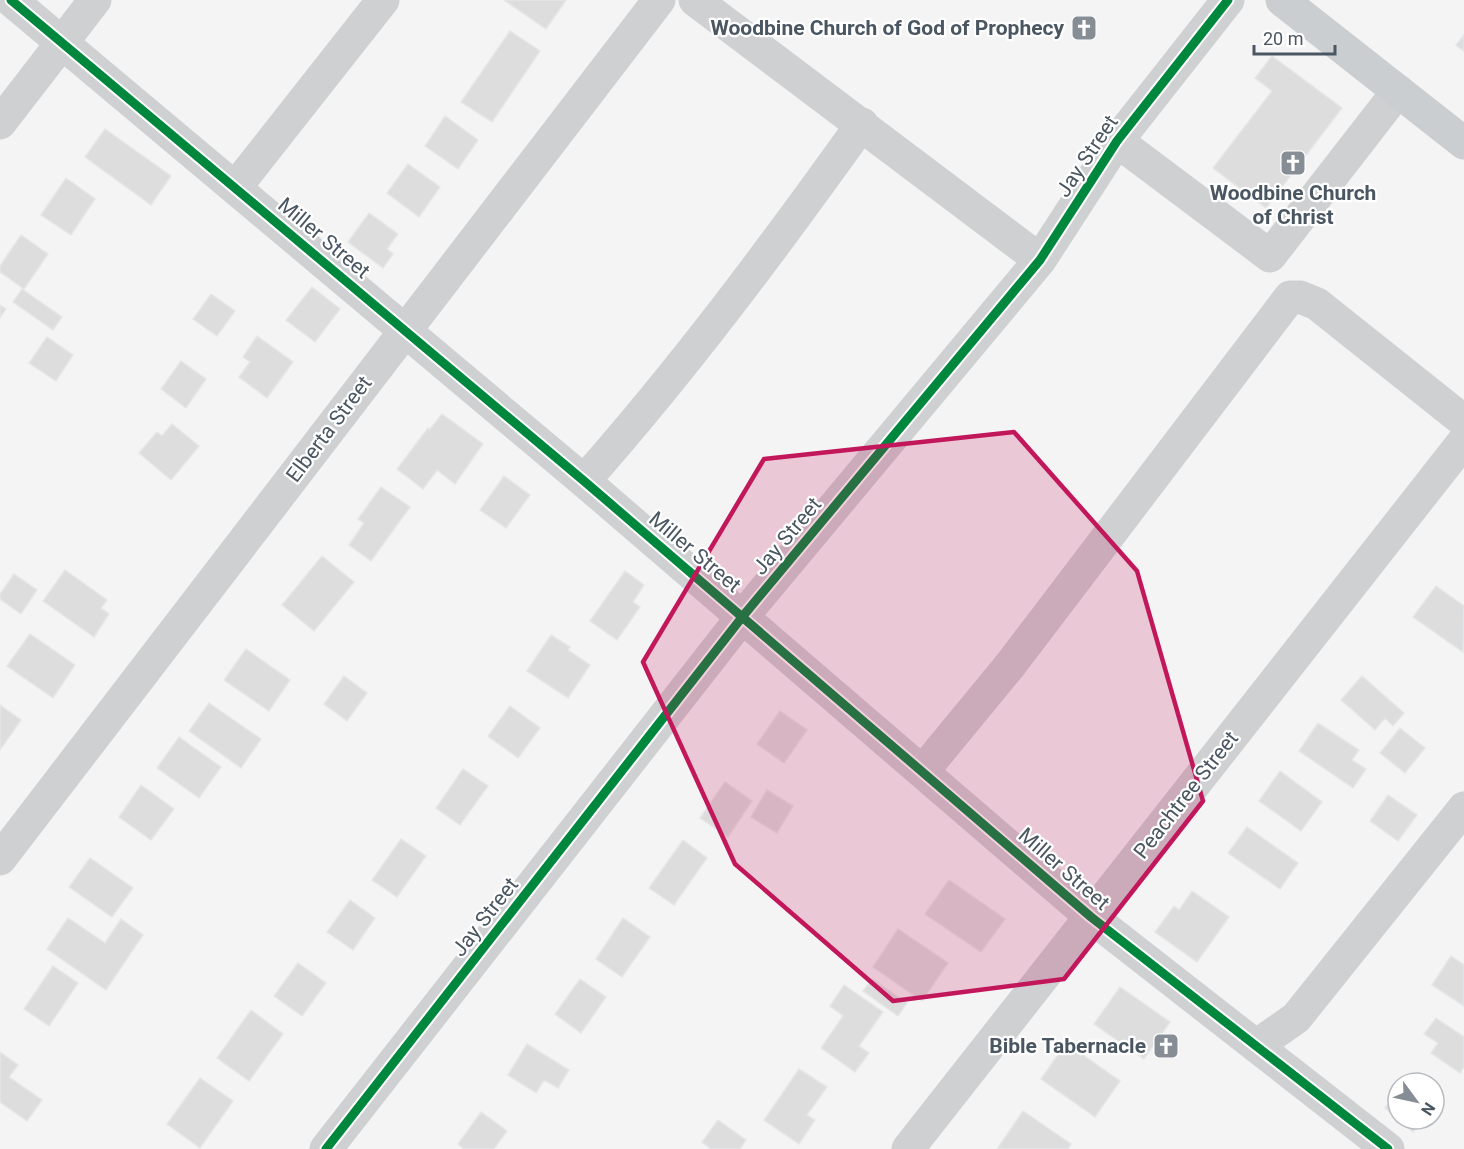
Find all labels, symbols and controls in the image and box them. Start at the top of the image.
church icon: Woodbine Church of God of Prophecy [1069,13,1099,43]
place label: Woodbine Church of God of Prophecy [710,16,1064,40]
scale bar [1254,18,1335,56]
text: 20 m [1263,28,1303,49]
street label: Jay Street [1051,110,1123,201]
church icon: Woodbine Church of Christ [1278,148,1308,178]
place label: Woodbine Church of Christ [1210,181,1376,229]
street label: Miller Street [273,193,375,283]
street label: Elberta Street [281,371,377,487]
street label: Jay Street [748,492,826,579]
street label: Miller Street [644,507,746,597]
street label: Peachtree Street [1129,726,1243,863]
street label: Miller Street [1014,823,1114,915]
street label: Jay Street [447,873,523,961]
church icon: Bible Tabernacle [1151,1031,1181,1061]
place label: Bible Tabernacle [989,1034,1146,1058]
north arrow [1386,1071,1446,1131]
text: N [1417,1099,1439,1119]

